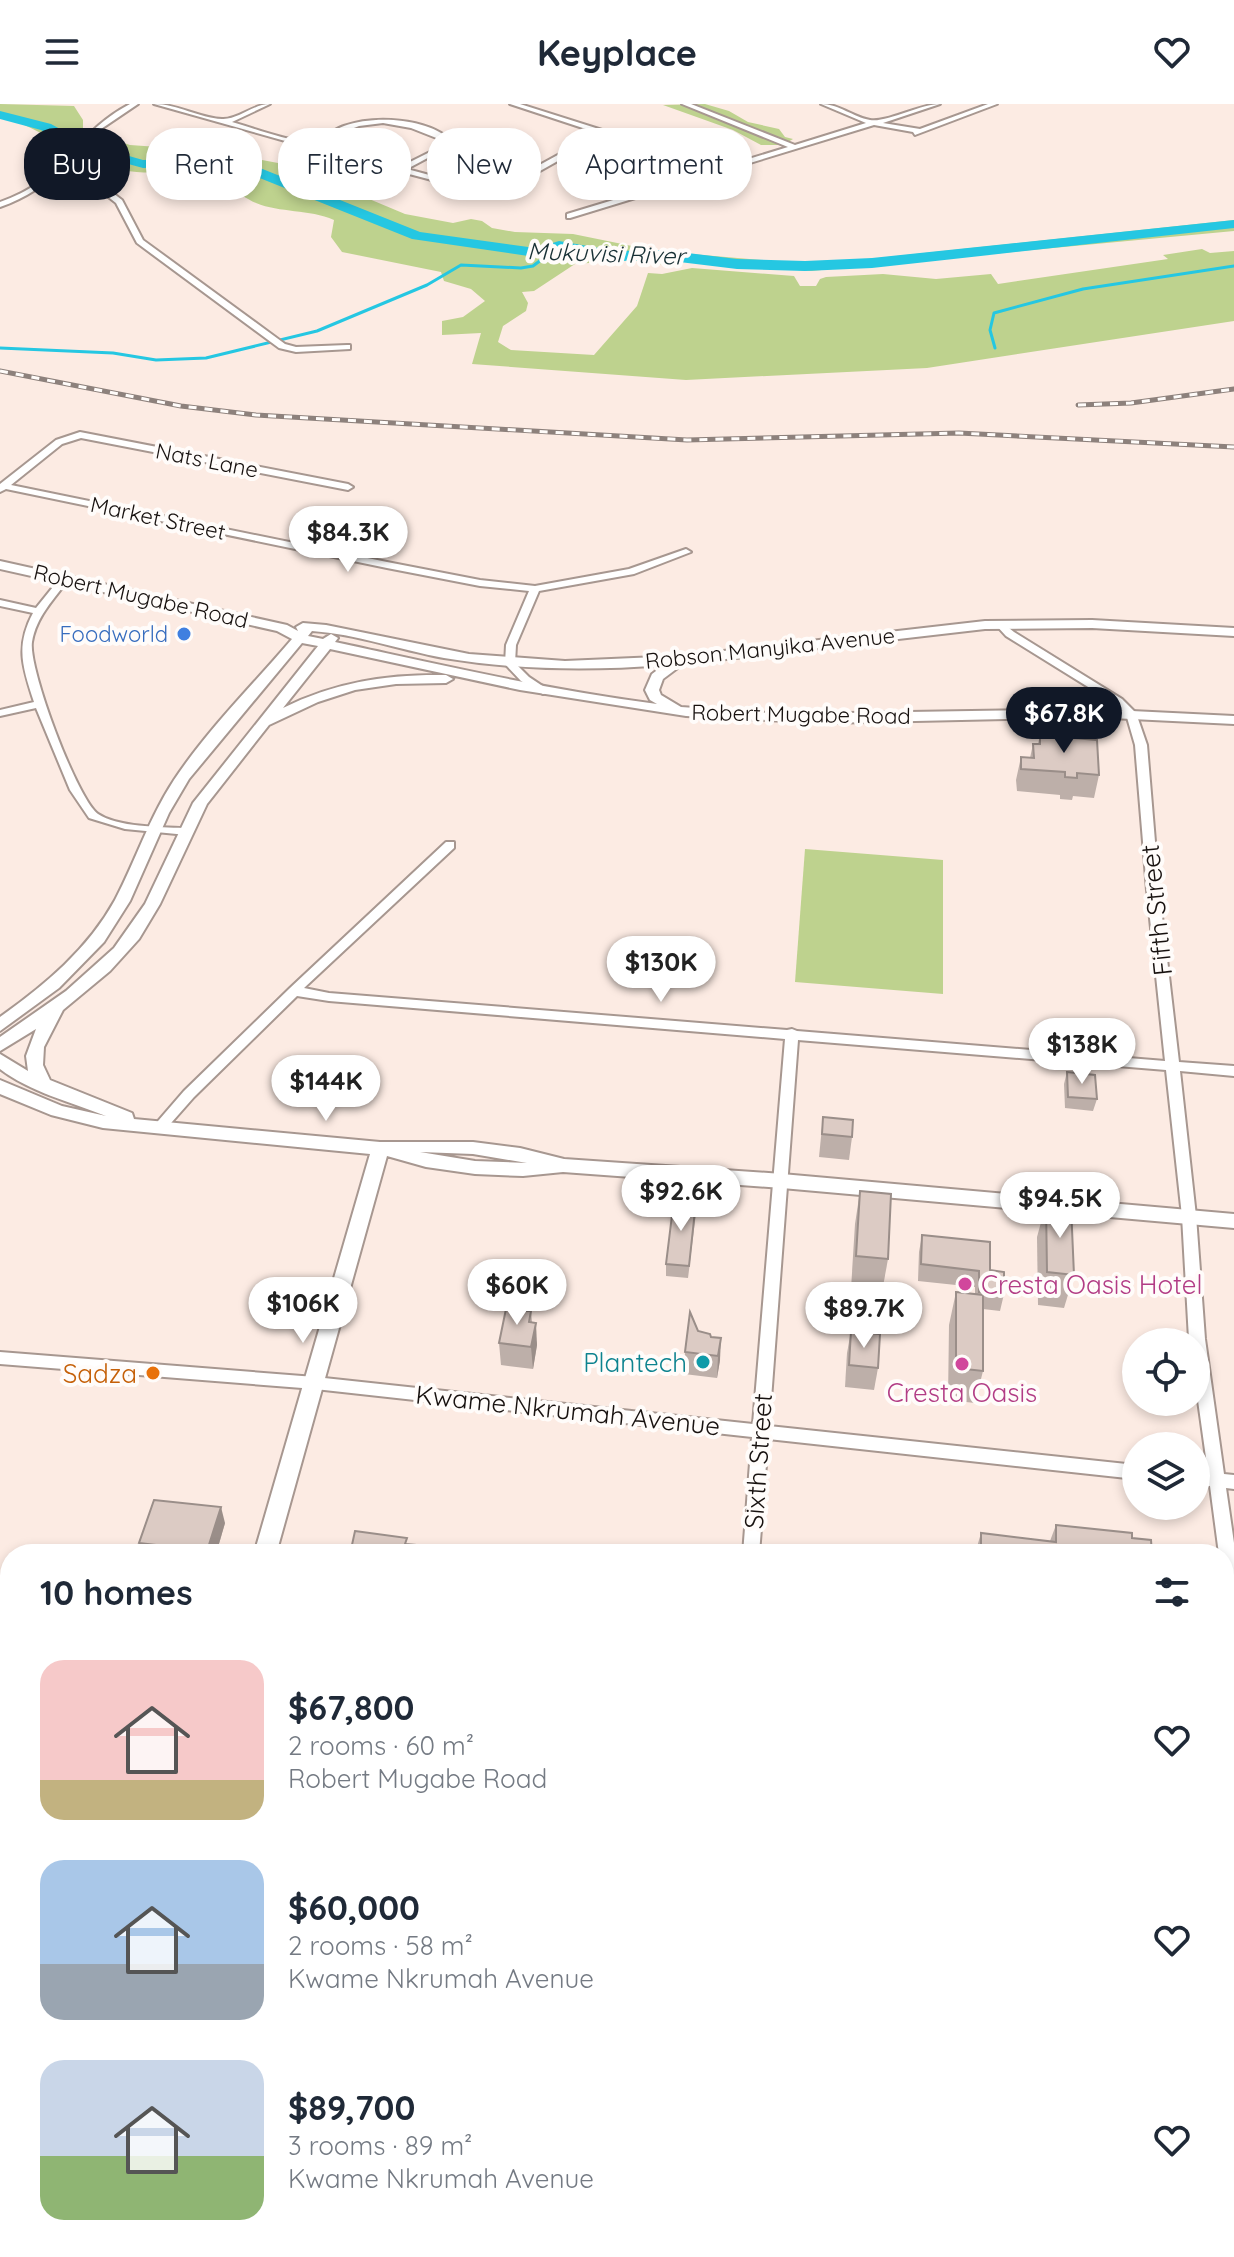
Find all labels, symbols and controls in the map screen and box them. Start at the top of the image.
icon: menu [40,30,84,74]
text: Keyplace [537,30,697,75]
icon: heart [1150,30,1194,74]
chip: Buy [24,128,130,200]
chip: Rent [146,128,262,200]
chip: Filters [278,128,411,200]
chip: New [427,128,541,200]
chip: Apartment [557,128,752,200]
water label: Mukuvisi River [527,235,688,271]
street label: Nats Lane [153,436,261,484]
street label: Market Street [88,490,228,546]
pin: $84.3K [283,506,413,574]
text: $84.3K [307,515,389,548]
street label: Robert Mugabe Road [31,558,251,634]
place label: Foodworld [59,620,168,648]
street label: Robson Manyika Avenue [644,621,896,675]
marker: Foodworld [175,625,193,643]
pin: $67.8K [999,687,1129,755]
text: $67.8K [1024,696,1104,729]
street label: Robert Mugabe Road [691,698,911,730]
street label: Fifth Street [1133,843,1179,977]
pin: $130K [605,936,717,1004]
text: $130K [625,945,697,978]
pin: $138K [1026,1018,1138,1086]
text: $138K [1047,1027,1117,1060]
pin: $144K [270,1055,382,1123]
text: $144K [289,1064,363,1097]
pin: $92.6K [616,1165,746,1233]
pin: $94.5K [995,1172,1125,1240]
text: $92.6K [640,1174,722,1207]
text: $94.5K [1018,1181,1102,1214]
pin: $60K [470,1259,564,1327]
text: $60K [486,1268,548,1301]
place label: Cresta Oasis Hotel [981,1268,1202,1301]
marker: Cresta Oasis Hotel [956,1275,974,1293]
pin: $106K [247,1277,359,1345]
pin: $89.7K [799,1282,929,1350]
text: $106K [266,1286,340,1319]
text: $89.7K [823,1291,905,1324]
map controls [1122,1328,1210,1520]
button: locate [1122,1328,1210,1416]
place label: Plantech [583,1346,687,1379]
marker: Plantech [694,1353,712,1371]
marker: Cresta Oasis [953,1355,971,1373]
place label: Sadza [63,1357,137,1390]
marker: Sadza [144,1364,162,1382]
place label: Cresta Oasis [887,1376,1037,1409]
street label: Kwame Nkrumah Avenue [414,1378,722,1442]
street label: Sixth Street [737,1392,779,1530]
button: layers [1122,1432,1210,1520]
icon: filters [1150,1570,1194,1614]
text: 10 homes [40,1571,193,1614]
text: $67,800 [288,1686,414,1729]
icon: home [104,1692,200,1788]
icon: heart [1150,1718,1194,1762]
text: 2 rooms · 60 m² [288,1729,474,1762]
text: Robert Mugabe Road [288,1762,547,1795]
text: $60,000 [288,1886,420,1929]
icon: home [104,1892,200,1988]
icon: heart [1150,1918,1194,1962]
text: 2 rooms · 58 m² [288,1929,473,1962]
text: Kwame Nkrumah Avenue [288,1962,594,1995]
text: $89,700 [288,2086,415,2129]
icon: home [104,2092,200,2188]
icon: heart [1150,2118,1194,2162]
text: 3 rooms · 89 m² [288,2129,472,2162]
text: Kwame Nkrumah Avenue [288,2162,594,2195]

